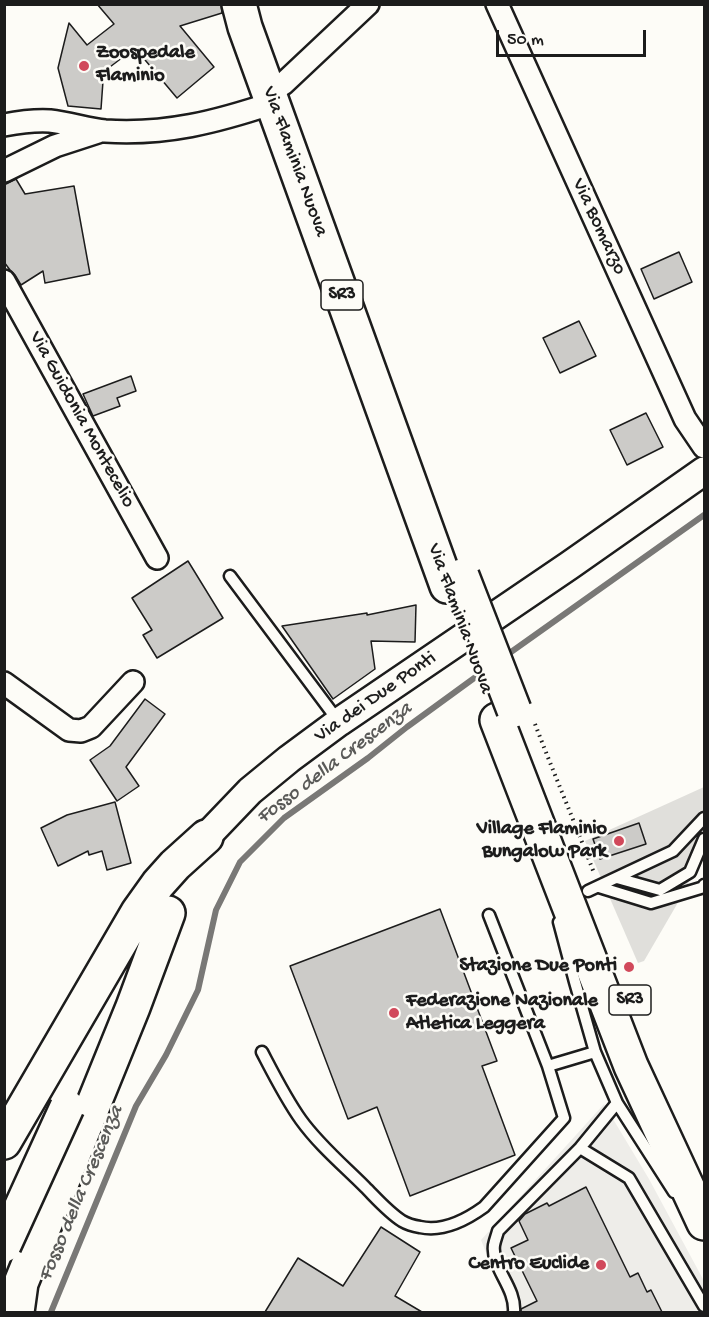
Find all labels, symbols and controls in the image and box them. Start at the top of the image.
scale bar [499,18,649,56]
text: 50 m [507,30,544,51]
place label: Zoospedale Flaminio [96,42,195,89]
marker: Zoospedale Flaminio [77,59,91,73]
street label: Via Flaminia Nuova [256,84,332,240]
street label: Via Bomarzo [565,175,631,279]
road number: SR3 [321,280,363,310]
street label: Via Guidonia Montecelio [23,328,139,512]
street label: Via Flaminia Nuova [421,541,497,697]
street label: Via dei Due Ponti [310,647,442,749]
water label: Fosso della Crescenza [252,697,418,831]
place label: Village Flaminio Bungalow Park [477,818,607,865]
marker: Village Flaminio Bungalow Park [612,834,626,848]
place label: Stazione Due Ponti [459,955,617,979]
marker: Stazione Due Ponti [622,960,636,974]
road number: SR3 [609,985,651,1015]
place label: Federazione Nazionale Atletica Leggera [406,990,598,1037]
marker: Federazione Nazionale Atletica Leggera [387,1006,401,1020]
water label: Fosso della Crescenza [34,1102,130,1286]
place label: Centro Euclide [469,1253,589,1277]
marker: Centro Euclide [594,1258,608,1272]

